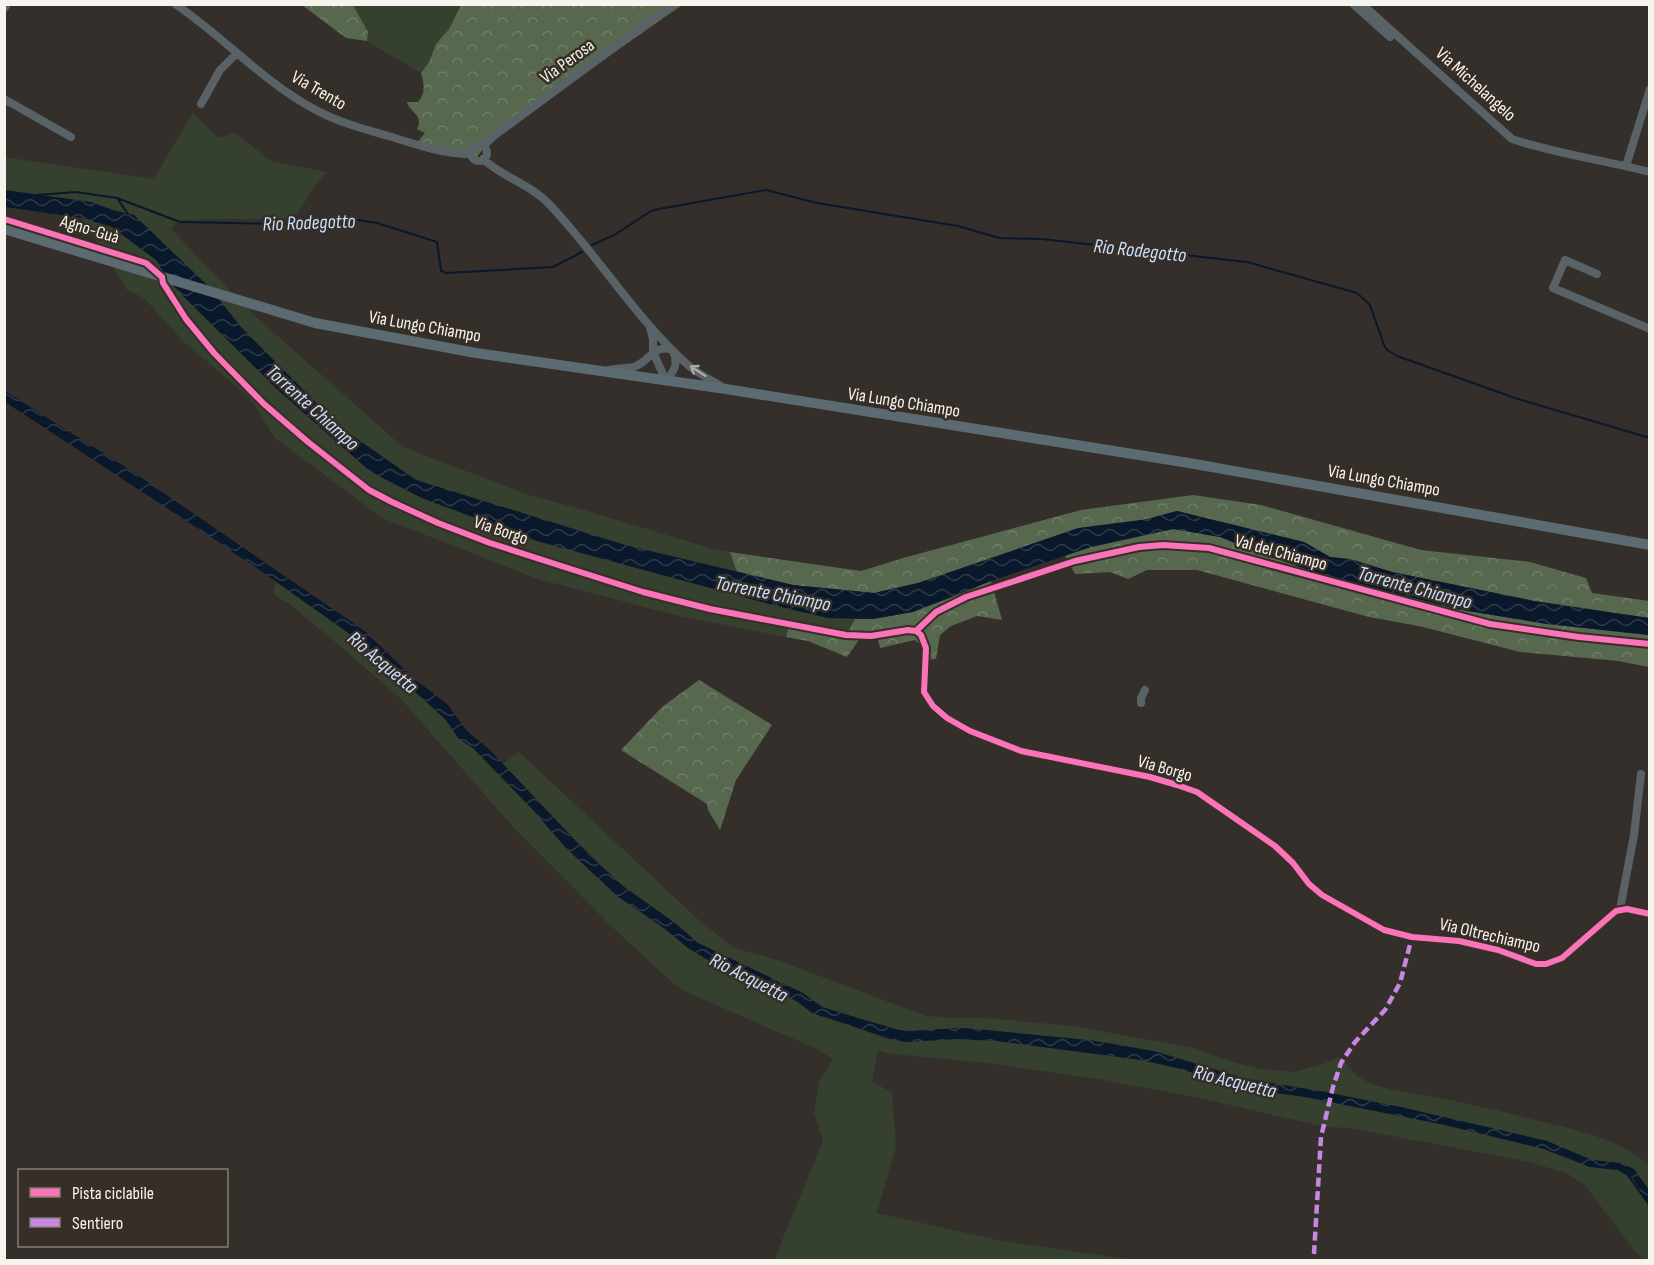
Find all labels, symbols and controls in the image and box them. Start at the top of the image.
street label: Via Perosa [536,35,598,88]
street label: Via Michelangelo [1431,43,1520,126]
street label: Via Trento [288,66,350,115]
water label: Rio Rodegotto [262,209,356,237]
street label: Agno-Guà [57,210,122,248]
water label: Rio Rodegotto [1092,234,1187,268]
street label: Via Lungo Chiampo [367,306,483,347]
water label: Torrente Chiampo [261,360,364,456]
one-way arrow [690,365,707,377]
street label: Via Lungo Chiampo [846,383,962,422]
street label: Via Lungo Chiampo [1326,460,1442,501]
street label: Via Borgo [471,511,531,550]
street label: Val del Chiampo [1232,530,1329,575]
water label: Torrente Chiampo [1355,561,1474,615]
water label: Torrente Chiampo [713,571,833,617]
water label: Rio Acquetta [342,626,422,699]
street label: Via Borgo [1135,751,1195,786]
street label: Via Oltrechiampo [1437,914,1542,957]
water label: Rio Acquetta [705,948,792,1008]
water label: Rio Acquetta [1191,1060,1279,1104]
legend [18,1169,228,1247]
text: Pista ciclabile [72,1183,154,1204]
text: Sentiero [72,1213,123,1234]

